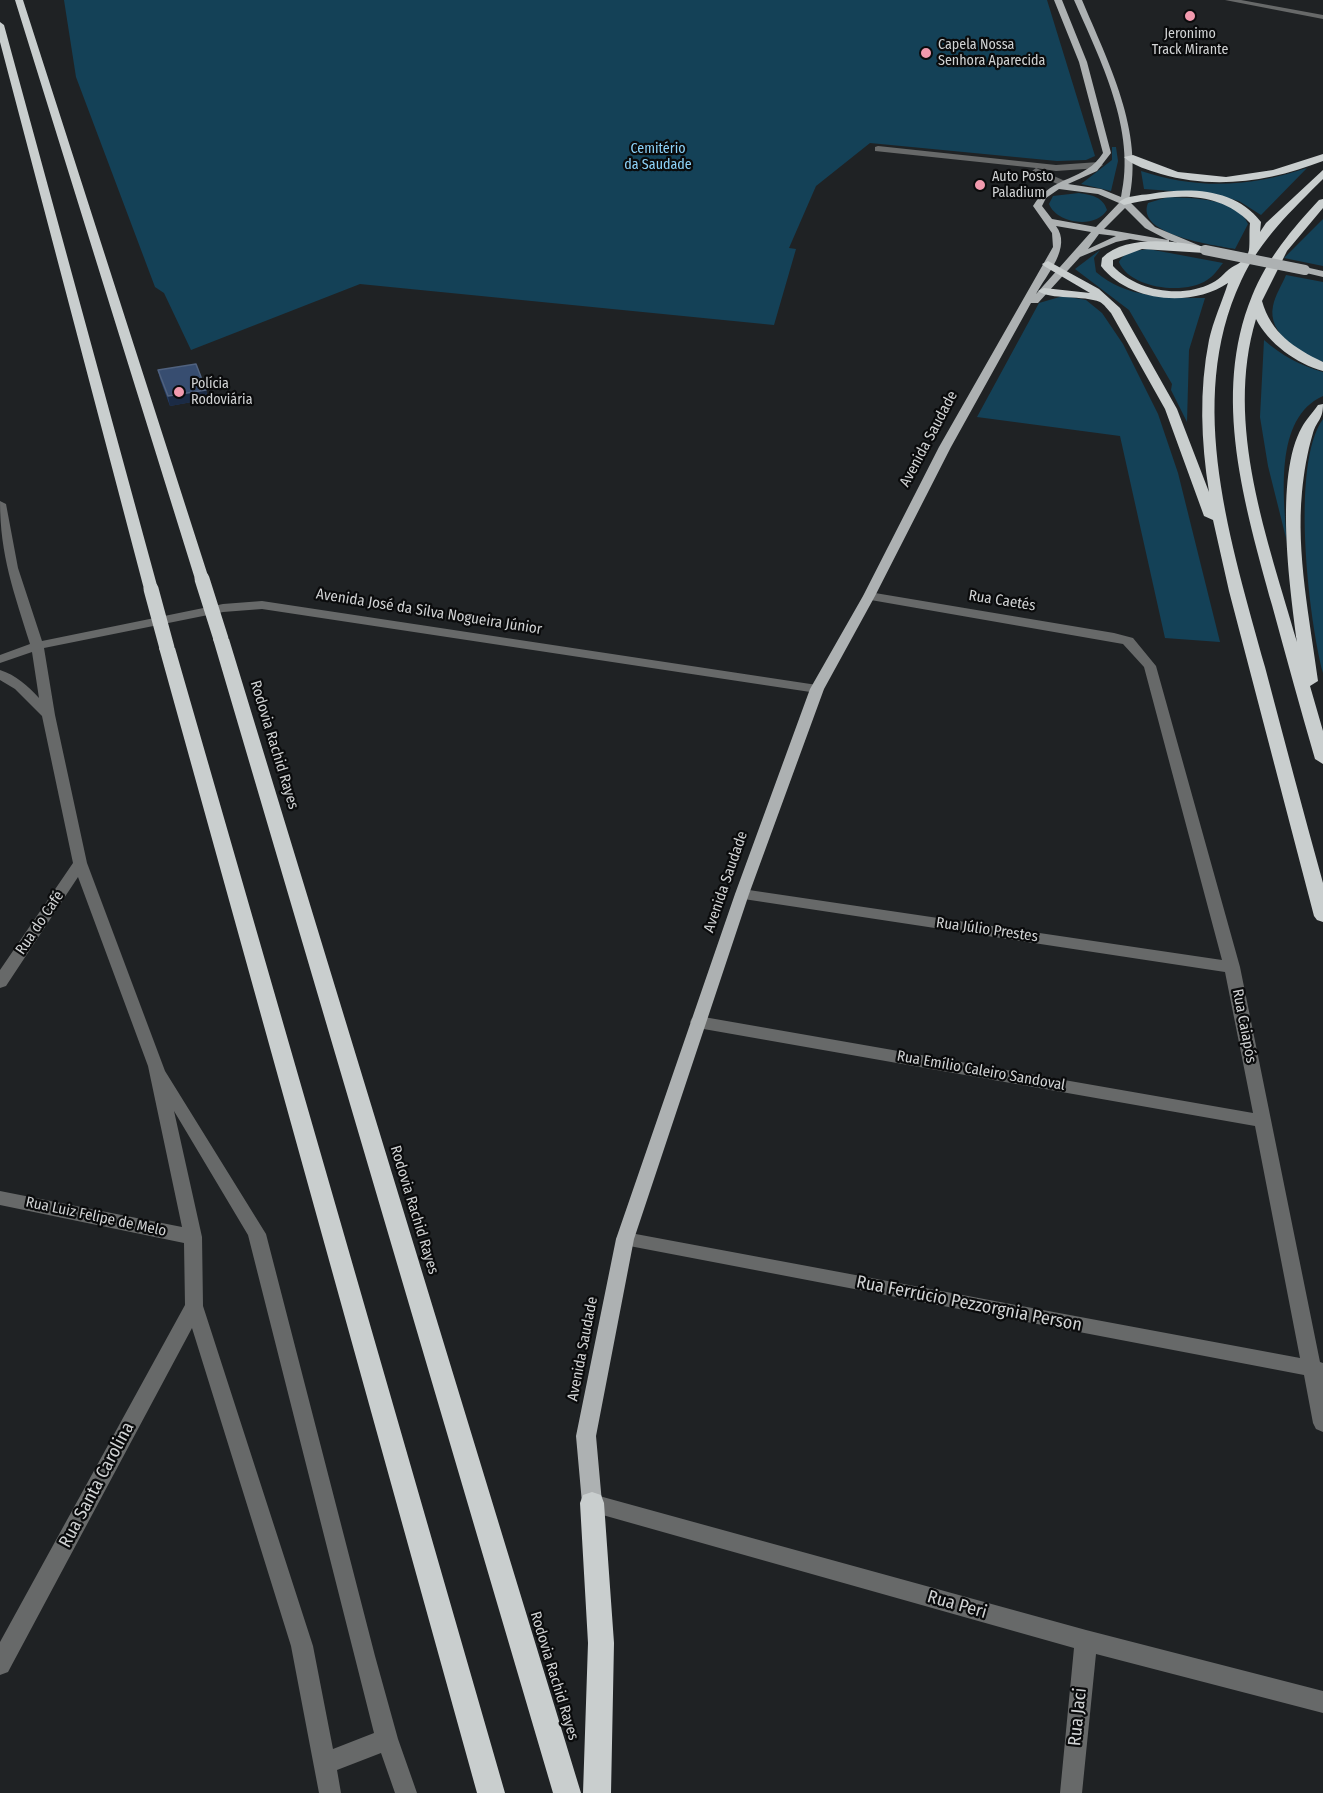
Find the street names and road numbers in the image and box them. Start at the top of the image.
street label: Avenida Saudade [896,388,962,490]
street label: Avenida José da Silva Nogueira Júnior [315,585,543,639]
street label: Rua Caetés [967,587,1037,615]
street label: Rodovia Rachid Rayes [246,678,302,812]
street label: Avenida Saudade [700,829,752,935]
street label: Rua do Café [12,888,68,958]
street label: Rua Júlio Prestes [935,914,1039,946]
street label: Rua Caiapós [1228,987,1260,1065]
street label: Rua Emílio Caleiro Sandoval [895,1047,1067,1095]
street label: Rodovia Rachid Rayes [386,1143,442,1277]
street label: Rua Luiz Felipe de Melo [24,1193,168,1241]
street label: Rua Ferrúcio Pezzorgnia Person [854,1271,1084,1337]
street label: Avenida Saudade [564,1295,602,1403]
street label: Rua Santa Carolina [55,1419,139,1551]
street label: Rua Peri [925,1586,989,1624]
street label: Rodovia Rachid Rayes [526,1609,582,1743]
street label: Rua Jaci [1064,1687,1092,1747]

